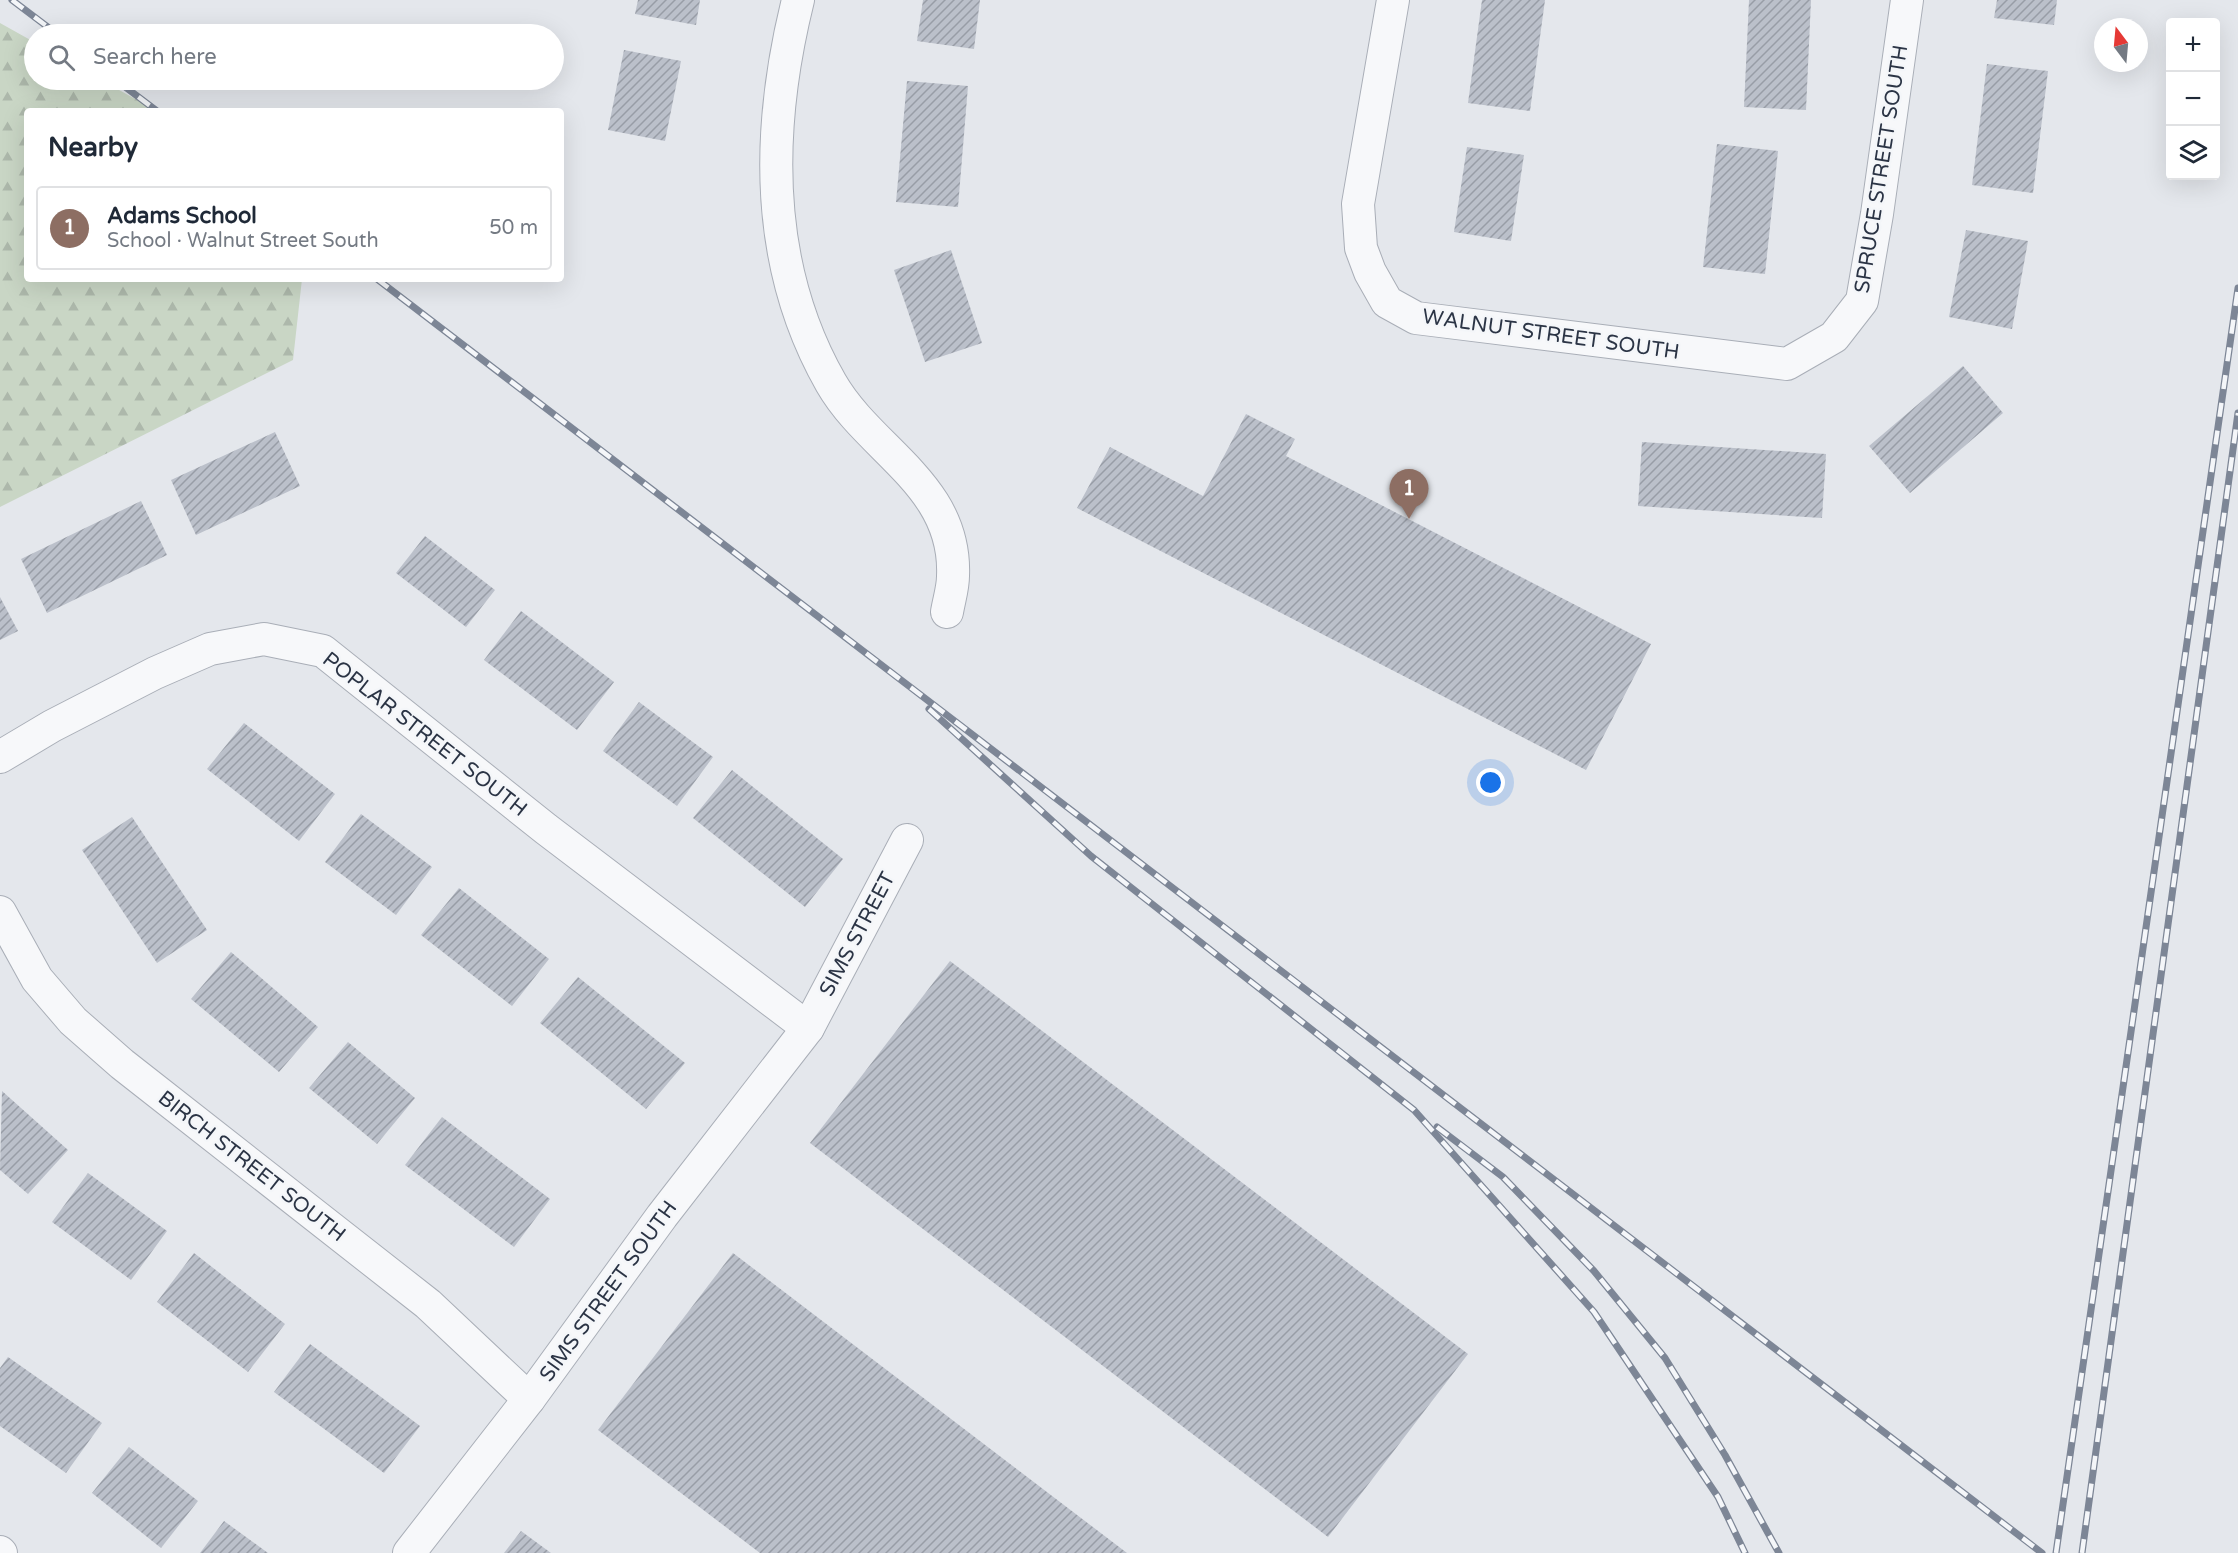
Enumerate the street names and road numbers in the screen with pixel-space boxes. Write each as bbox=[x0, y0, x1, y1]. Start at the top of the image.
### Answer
street label: SPRUCE STREET SOUTH bbox=[1850, 43, 1913, 295]
street label: WALNUT STREET SOUTH bbox=[1421, 304, 1681, 365]
street label: POPLAR STREET SOUTH bbox=[317, 647, 532, 822]
street label: SIMS STREET bbox=[814, 868, 901, 1001]
street label: BIRCH STREET SOUTH bbox=[153, 1085, 350, 1247]
street label: SIMS STREET SOUTH bbox=[534, 1196, 682, 1386]

